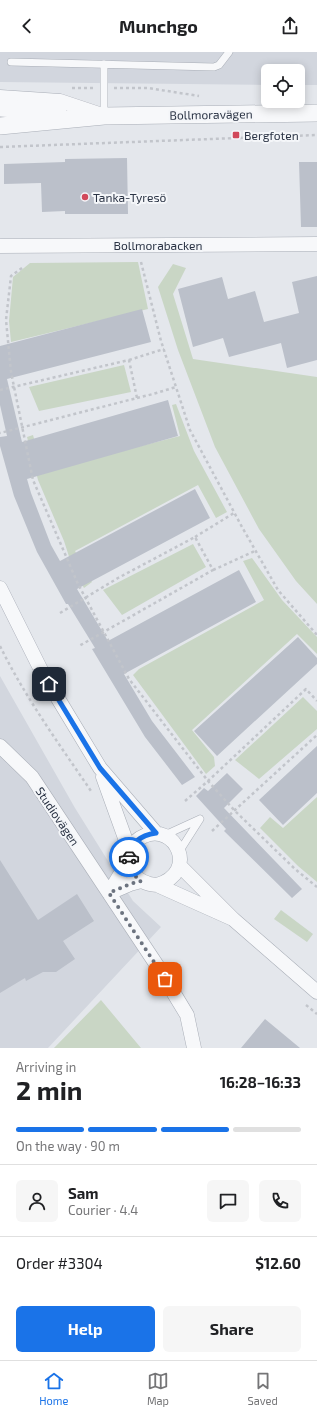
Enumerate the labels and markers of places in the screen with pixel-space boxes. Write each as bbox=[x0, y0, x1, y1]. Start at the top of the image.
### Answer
place label: Bergfoten bbox=[244, 128, 299, 142]
marker: Bergfoten bbox=[231, 130, 241, 140]
place label: Tanka-Tyresö bbox=[93, 190, 166, 204]
marker: Tanka-Tyresö bbox=[80, 192, 90, 202]
pin bbox=[32, 667, 66, 701]
pin bbox=[148, 962, 182, 996]

